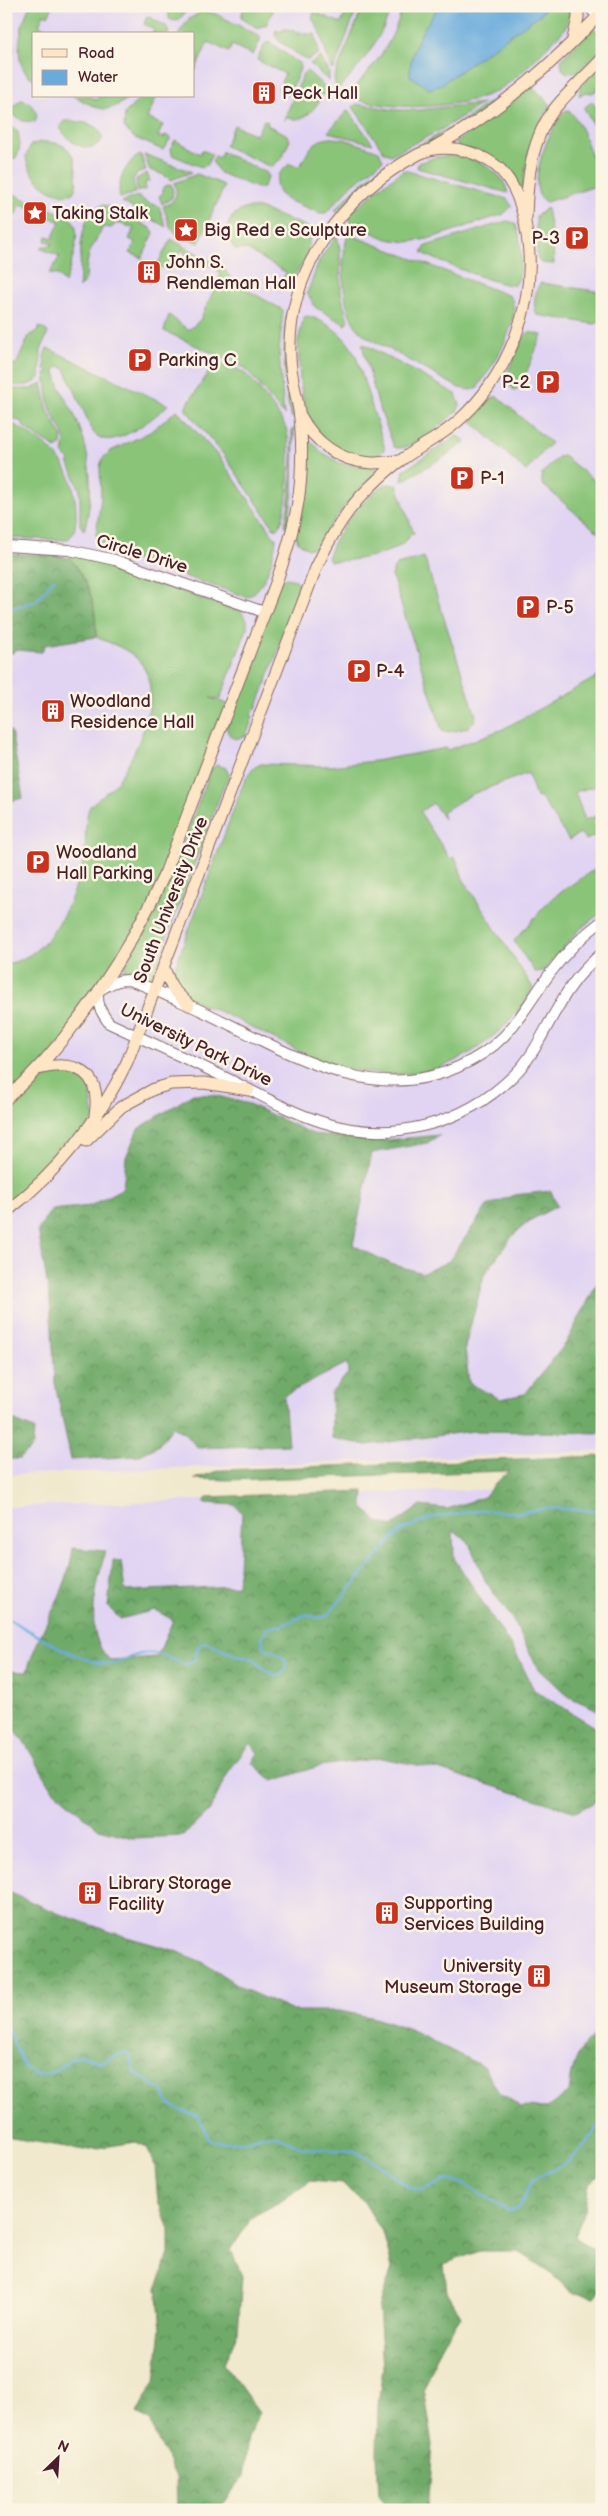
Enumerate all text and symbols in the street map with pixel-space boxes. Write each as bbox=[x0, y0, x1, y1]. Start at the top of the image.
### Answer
legend bbox=[32, 32, 195, 98]
text: Road bbox=[78, 44, 114, 63]
text: Water bbox=[78, 68, 118, 87]
building icon: Peck Hall bbox=[251, 80, 277, 106]
place label: Peck Hall bbox=[282, 83, 358, 104]
place icon: Taking Stalk bbox=[22, 200, 48, 226]
place label: Taking Stalk bbox=[52, 203, 148, 224]
place icon: Big Red e Sculpture bbox=[173, 217, 199, 243]
place label: Big Red e Sculpture bbox=[204, 220, 367, 241]
parking icon: P-3 bbox=[564, 225, 590, 251]
place label: P-3 bbox=[531, 228, 560, 249]
place label: John S. Rendleman Hall bbox=[166, 252, 296, 294]
building icon: John S. Rendleman Hall bbox=[136, 259, 162, 285]
parking icon: Parking C bbox=[127, 347, 153, 373]
place label: Parking C bbox=[158, 350, 237, 371]
parking icon: P-2 bbox=[535, 369, 561, 395]
place label: P-2 bbox=[502, 372, 530, 393]
parking icon: P-1 bbox=[449, 465, 475, 491]
place label: P-1 bbox=[480, 468, 505, 489]
street label: Circle Drive bbox=[94, 530, 191, 578]
parking icon: P-5 bbox=[515, 594, 541, 620]
place label: P-5 bbox=[546, 597, 574, 618]
parking icon: P-4 bbox=[346, 658, 372, 684]
place label: P-4 bbox=[376, 661, 405, 682]
place label: Woodland Residence Hall bbox=[70, 691, 194, 733]
building icon: Woodland Residence Hall bbox=[40, 698, 66, 724]
street label: South University Drive bbox=[130, 813, 213, 986]
place label: Woodland Hall Parking bbox=[56, 842, 153, 884]
parking icon: Woodland Hall Parking bbox=[25, 849, 51, 875]
street label: University Park Drive bbox=[117, 999, 276, 1091]
place label: Library Storage Facility bbox=[108, 1873, 232, 1915]
building icon: Library Storage Facility bbox=[77, 1880, 103, 1906]
place label: Supporting Services Building bbox=[404, 1893, 544, 1935]
building icon: Supporting Services Building bbox=[374, 1900, 400, 1926]
place label: University Museum Storage bbox=[384, 1956, 523, 1998]
building icon: University Museum Storage bbox=[526, 1963, 552, 1989]
north arrow bbox=[32, 2434, 82, 2484]
text: N bbox=[55, 2437, 72, 2457]

